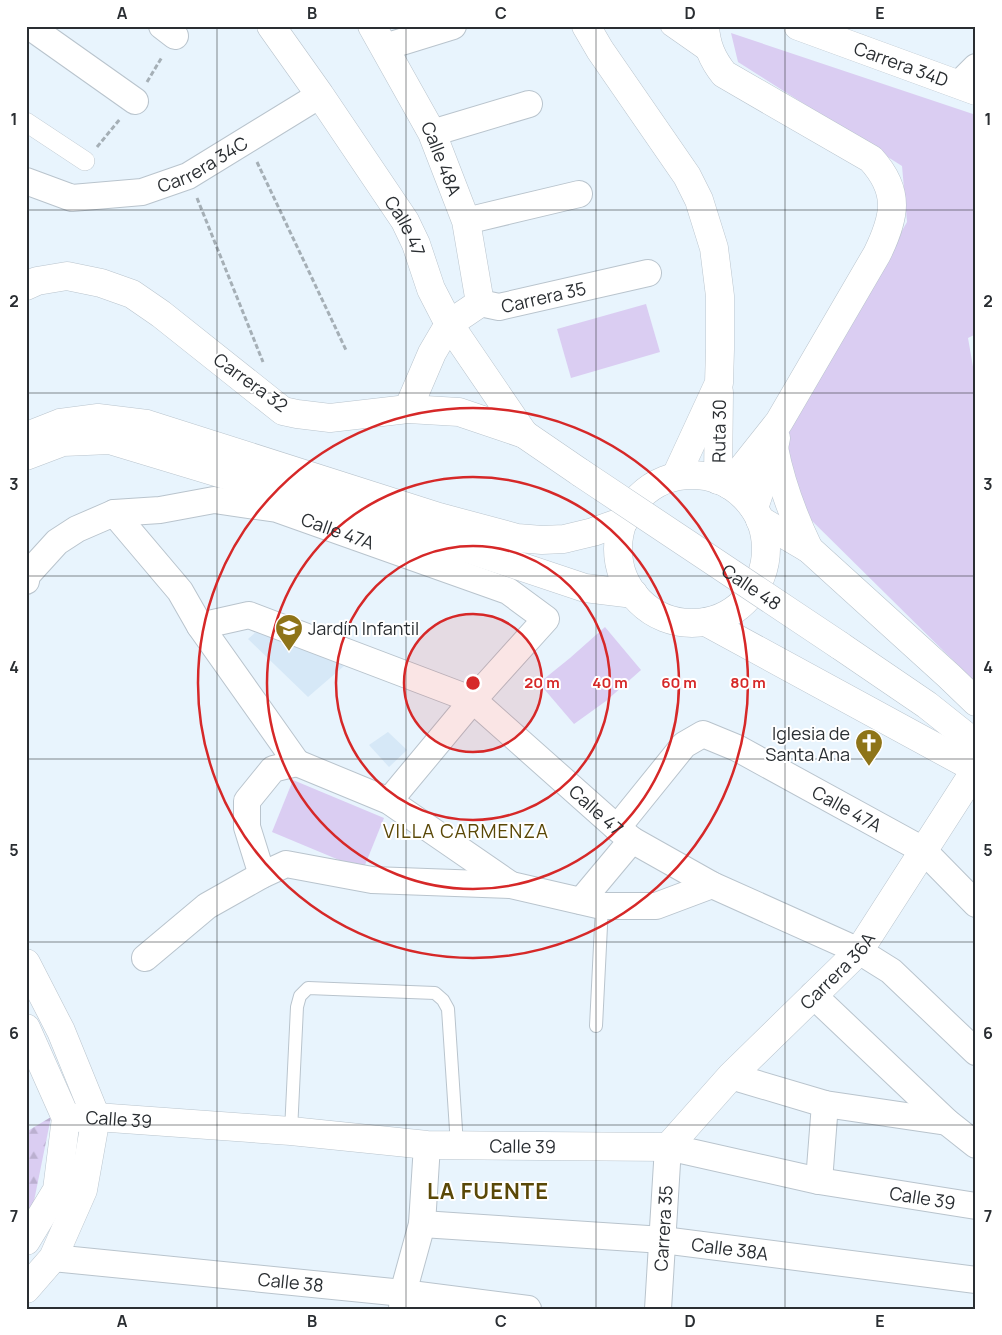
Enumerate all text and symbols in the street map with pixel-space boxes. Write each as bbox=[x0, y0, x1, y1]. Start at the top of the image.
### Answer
text: A bbox=[117, 2, 128, 24]
text: B bbox=[307, 2, 317, 24]
text: C bbox=[495, 2, 507, 24]
text: D bbox=[684, 2, 696, 24]
text: E bbox=[875, 2, 885, 24]
street label: Carrera 34D bbox=[851, 36, 952, 92]
text: 1 bbox=[10, 108, 18, 130]
text: 1 bbox=[984, 108, 992, 130]
street label: Calle 48A bbox=[416, 117, 467, 200]
street label: Carrera 34C bbox=[154, 130, 252, 198]
street label: Calle 47 bbox=[379, 191, 431, 259]
street label: Carrera 35 bbox=[499, 276, 588, 318]
text: 2 bbox=[9, 290, 19, 312]
text: 2 bbox=[983, 290, 993, 312]
street label: Carrera 32 bbox=[209, 347, 293, 417]
street label: Ruta 30 bbox=[706, 399, 731, 463]
text: 3 bbox=[9, 473, 19, 495]
text: 3 bbox=[983, 473, 993, 495]
street label: Calle 47A bbox=[298, 507, 378, 555]
street label: Calle 48 bbox=[717, 558, 786, 615]
school or university icon: Jardín Infantil bbox=[274, 613, 304, 652]
place label: Jardín Infantil bbox=[308, 616, 419, 640]
text: 4 bbox=[9, 656, 19, 678]
text: 4 bbox=[983, 656, 993, 678]
text: 20 m bbox=[524, 672, 560, 693]
text: 40 m bbox=[592, 672, 628, 693]
text: 60 m bbox=[661, 672, 697, 693]
text: 80 m bbox=[730, 672, 766, 693]
centre of rings bbox=[464, 674, 482, 692]
place label: Iglesia de Santa Ana bbox=[765, 721, 850, 766]
church icon: Iglesia de Santa Ana bbox=[854, 728, 884, 767]
street label: Calle 47 bbox=[564, 779, 628, 841]
street label: Calle 47A bbox=[808, 780, 887, 837]
district label: VILLA CARMENZA bbox=[383, 818, 549, 844]
text: 5 bbox=[9, 839, 19, 861]
text: 5 bbox=[983, 839, 993, 861]
street label: Carrera 36A bbox=[795, 927, 880, 1014]
text: 6 bbox=[9, 1022, 19, 1044]
text: 6 bbox=[983, 1022, 993, 1044]
street label: Calle 39 bbox=[85, 1105, 153, 1133]
street label: Calle 39 bbox=[489, 1134, 556, 1158]
district label: LA FUENTE bbox=[427, 1176, 549, 1206]
street label: Calle 39 bbox=[888, 1180, 957, 1215]
street label: Carrera 35 bbox=[648, 1184, 678, 1272]
text: 7 bbox=[10, 1205, 18, 1227]
text: 7 bbox=[984, 1205, 992, 1227]
street label: Calle 38A bbox=[690, 1232, 770, 1265]
street label: Calle 38 bbox=[257, 1267, 325, 1297]
text: A bbox=[117, 1310, 128, 1332]
text: B bbox=[307, 1310, 317, 1332]
text: C bbox=[495, 1310, 507, 1332]
text: D bbox=[684, 1310, 696, 1332]
text: E bbox=[875, 1310, 885, 1332]

